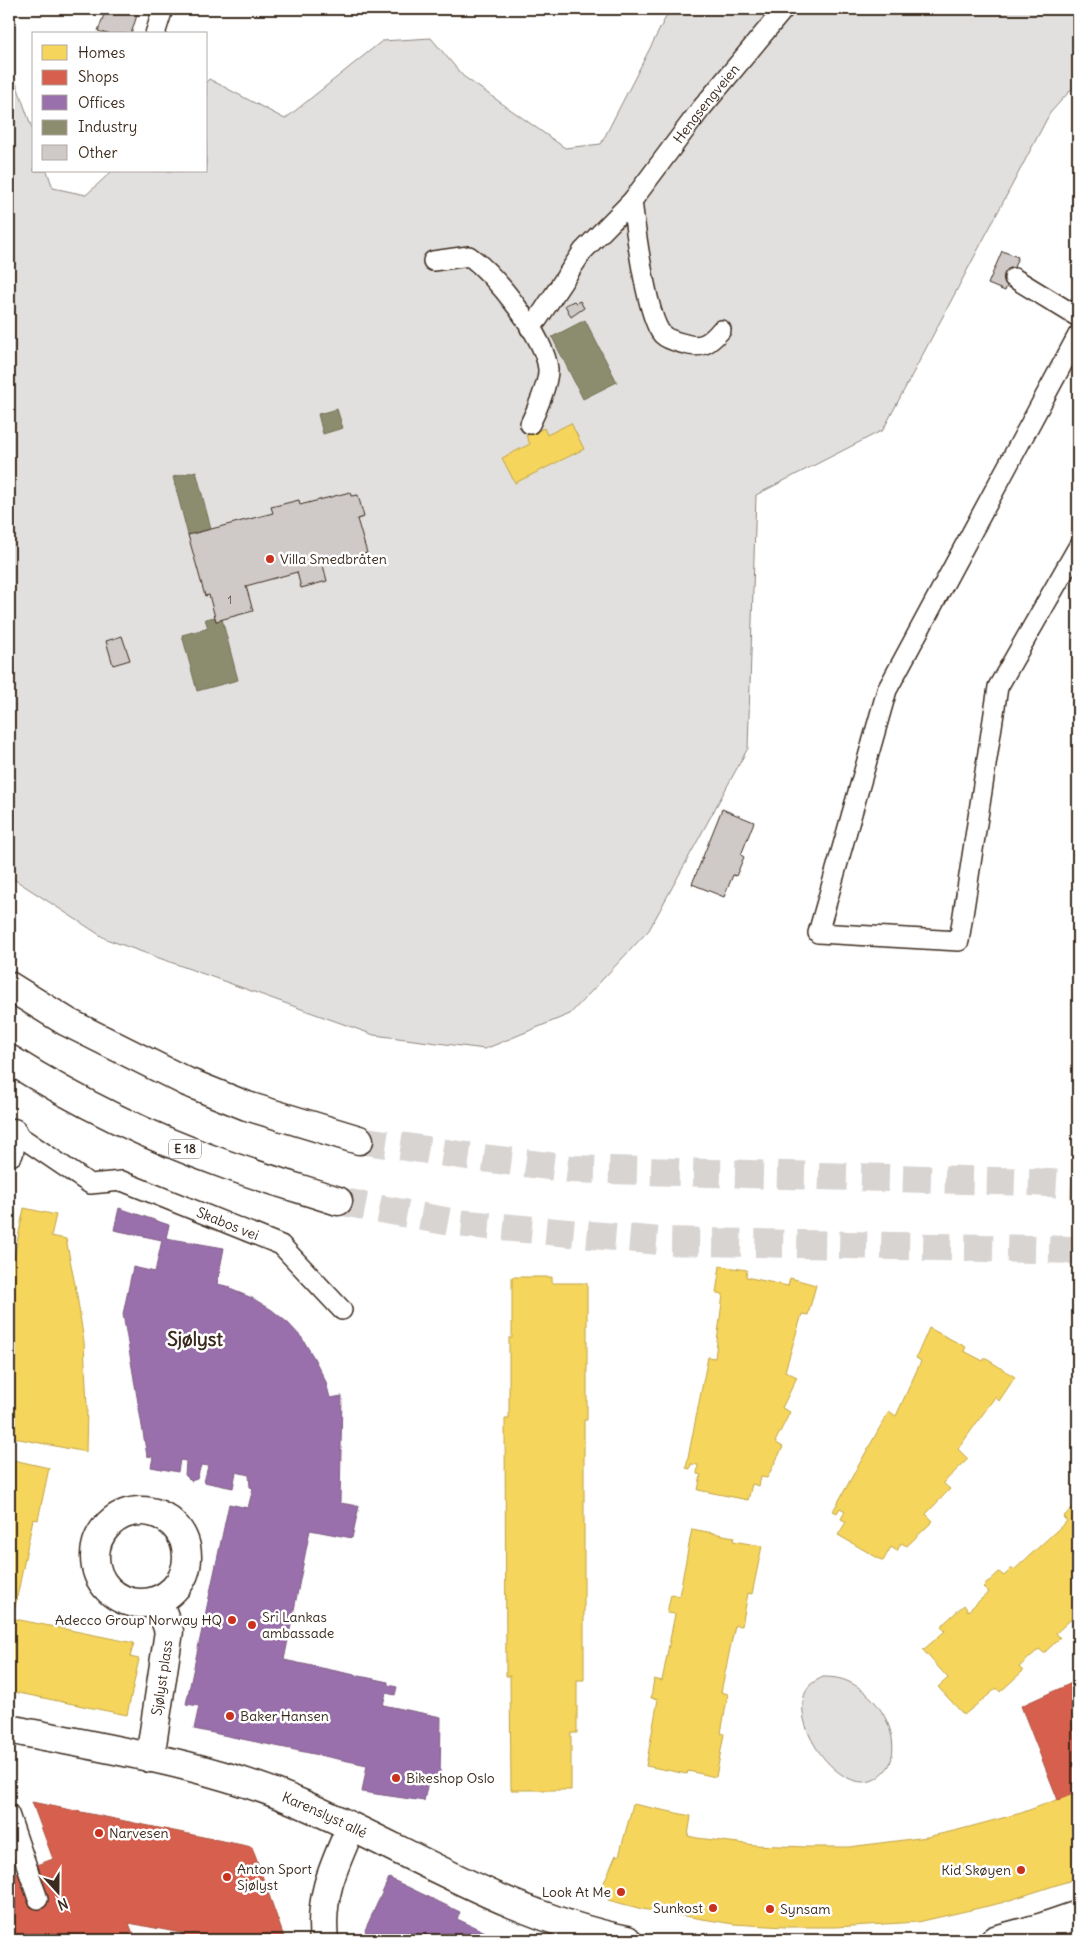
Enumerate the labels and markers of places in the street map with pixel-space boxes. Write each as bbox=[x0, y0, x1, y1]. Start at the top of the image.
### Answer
place label: Villa Smedbråten bbox=[280, 550, 387, 568]
marker: Villa Smedbråten bbox=[264, 553, 276, 565]
place label: Sri Lankas ambassade bbox=[262, 1608, 334, 1642]
place label: Adecco Group Norway HQ bbox=[55, 1611, 222, 1629]
marker: Adecco Group Norway HQ bbox=[226, 1614, 238, 1626]
marker: Sri Lankas ambassade bbox=[246, 1619, 258, 1631]
place label: Baker Hansen bbox=[240, 1707, 329, 1725]
marker: Baker Hansen bbox=[224, 1710, 236, 1722]
place label: Bikeshop Oslo bbox=[406, 1769, 495, 1787]
marker: Bikeshop Oslo bbox=[390, 1772, 402, 1784]
place label: Narvesen bbox=[109, 1824, 169, 1842]
marker: Narvesen bbox=[93, 1827, 105, 1839]
place label: Anton Sport Sjølyst bbox=[237, 1860, 312, 1894]
place label: Kid Skøyen bbox=[941, 1861, 1011, 1879]
marker: Kid Skøyen bbox=[1015, 1864, 1027, 1876]
marker: Anton Sport Sjølyst bbox=[221, 1871, 233, 1883]
place label: Look At Me bbox=[542, 1883, 611, 1901]
marker: Look At Me bbox=[615, 1886, 627, 1898]
place label: Sunkost bbox=[653, 1899, 703, 1917]
place label: Synsam bbox=[780, 1900, 830, 1918]
marker: Sunkost bbox=[707, 1902, 719, 1914]
marker: Synsam bbox=[764, 1903, 776, 1915]

